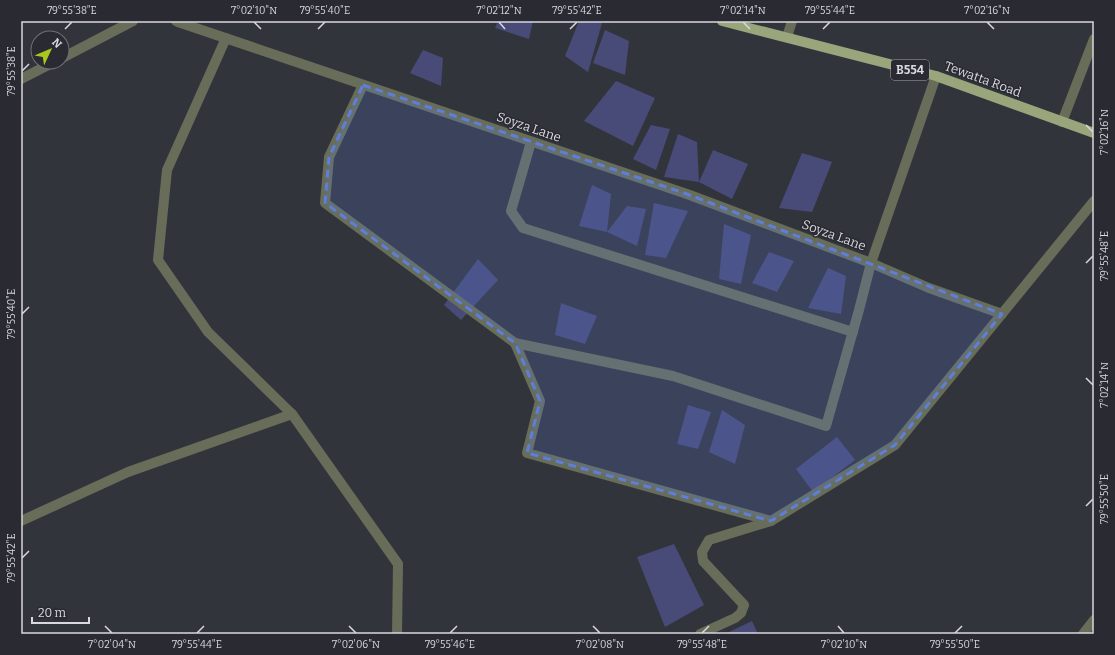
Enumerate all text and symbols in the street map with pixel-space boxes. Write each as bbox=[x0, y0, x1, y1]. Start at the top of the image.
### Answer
text: 79°55'38"E bbox=[47, 5, 97, 17]
text: 7°02'10"N bbox=[231, 5, 277, 17]
text: 79°55'40"E bbox=[300, 5, 350, 17]
text: 7°02'12"N bbox=[476, 5, 522, 17]
text: 79°55'42"E bbox=[552, 5, 602, 17]
text: 7°02'14"N bbox=[720, 5, 766, 17]
text: 79°55'44"E bbox=[805, 5, 855, 17]
text: 7°02'16"N bbox=[964, 5, 1010, 17]
north arrow bbox=[30, 30, 70, 70]
text: N bbox=[49, 36, 65, 51]
text: 79°55'38"E bbox=[6, 46, 18, 96]
street label: Tewatta Road bbox=[943, 58, 1024, 100]
road number: B554 bbox=[891, 60, 929, 80]
street label: Soyza Lane bbox=[495, 109, 563, 145]
text: 7°02'16"N bbox=[1099, 109, 1111, 155]
street label: Soyza Lane bbox=[800, 216, 868, 254]
text: 79°55'48"E bbox=[1099, 231, 1111, 281]
text: 79°55'40"E bbox=[6, 289, 18, 339]
text: 7°02'14"N bbox=[1099, 362, 1111, 408]
text: 79°55'50"E bbox=[1099, 474, 1111, 524]
text: 79°55'42"E bbox=[6, 533, 18, 583]
scale bar bbox=[32, 599, 89, 625]
text: 20 m bbox=[38, 606, 67, 620]
text: 7°02'04"N bbox=[88, 639, 136, 651]
text: 79°55'44"E bbox=[172, 639, 222, 651]
text: 7°02'06"N bbox=[332, 639, 380, 651]
text: 79°55'46"E bbox=[425, 639, 475, 651]
text: 7°02'08"N bbox=[576, 639, 624, 651]
text: 79°55'48"E bbox=[677, 639, 727, 651]
text: 7°02'10"N bbox=[821, 639, 867, 651]
text: 79°55'50"E bbox=[930, 639, 980, 651]

